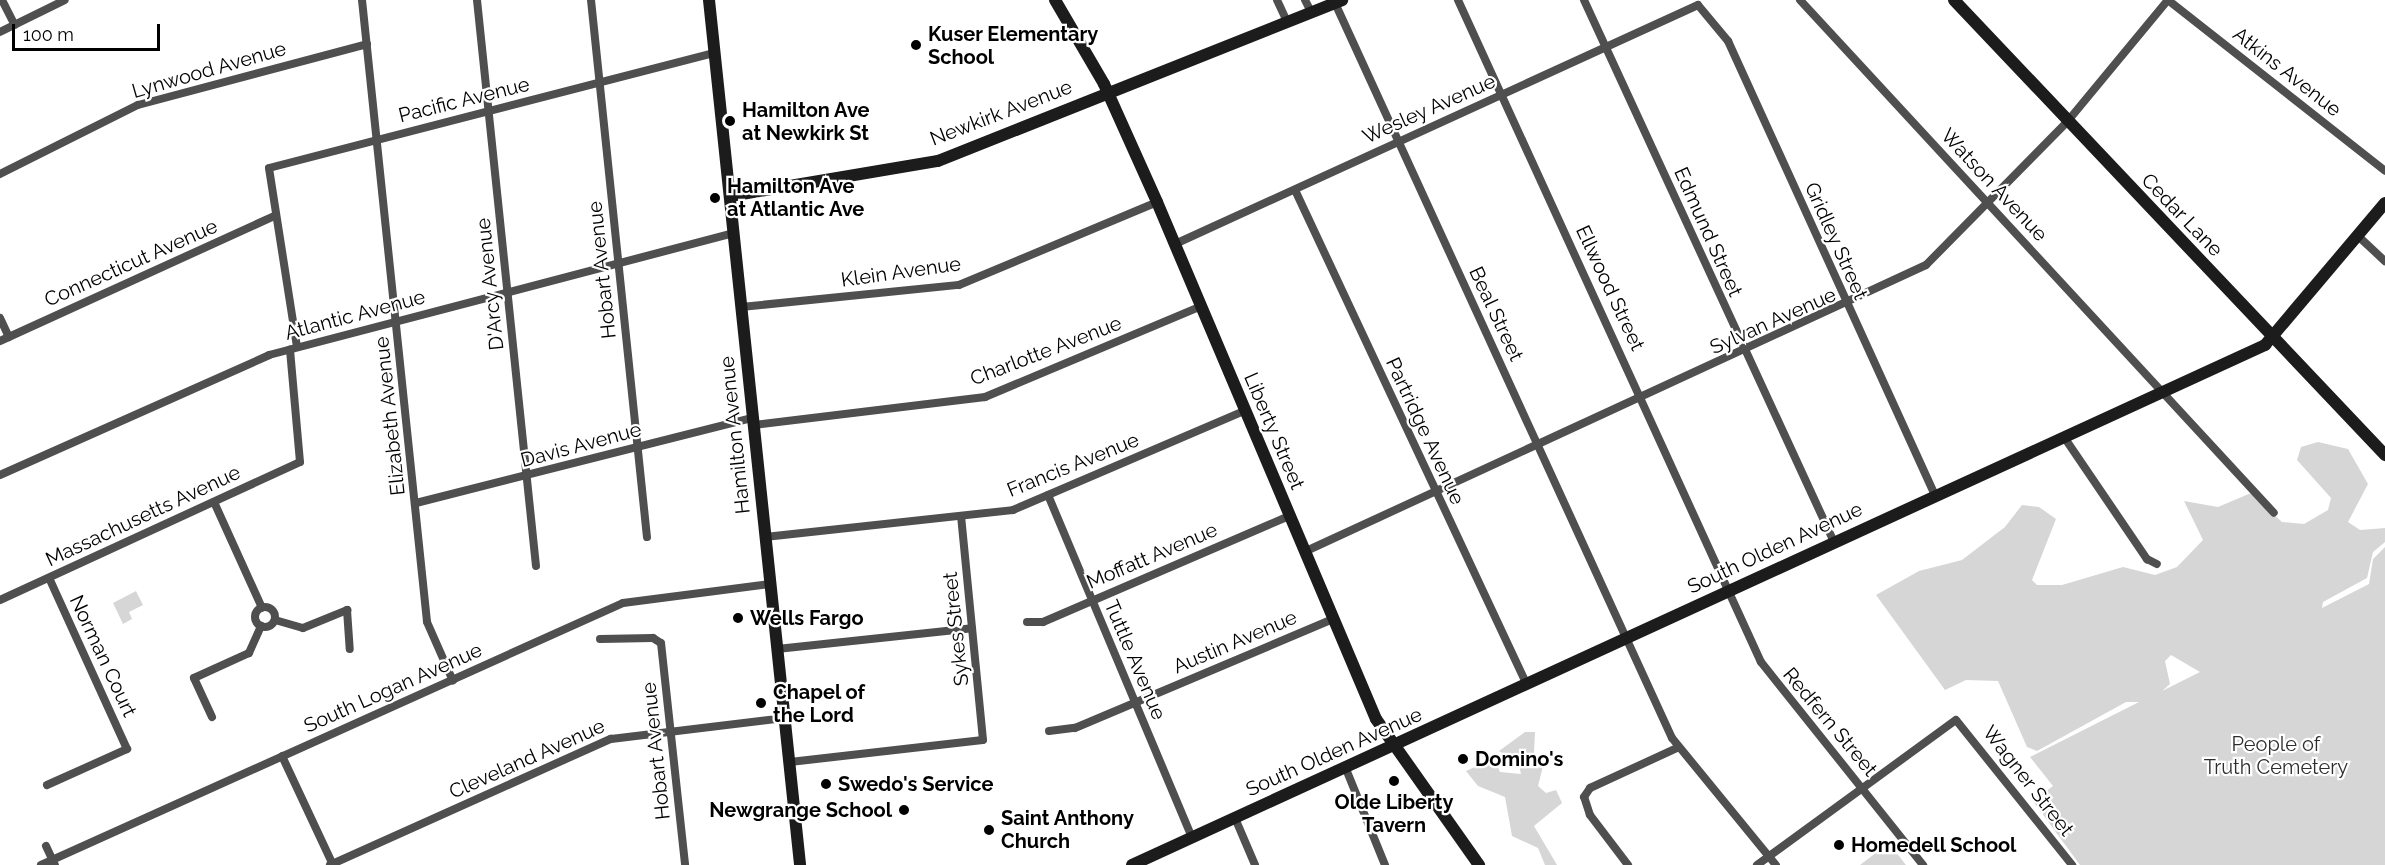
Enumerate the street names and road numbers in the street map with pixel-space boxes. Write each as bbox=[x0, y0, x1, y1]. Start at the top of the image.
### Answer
street label: Atkins Avenue bbox=[2228, 22, 2346, 122]
street label: Lynwood Avenue bbox=[129, 36, 289, 104]
street label: Wesley Avenue bbox=[1358, 69, 1500, 149]
street label: Pacific Avenue bbox=[396, 72, 532, 128]
street label: Newkirk Avenue bbox=[926, 75, 1076, 151]
street label: Watson Avenue bbox=[1935, 123, 2053, 247]
street label: Edmund Street bbox=[1669, 164, 1747, 300]
street label: Cedar Lane bbox=[2136, 168, 2228, 262]
street label: Gridley Street bbox=[1799, 178, 1873, 304]
street label: Hobart Avenue bbox=[583, 200, 621, 340]
street label: Connecticut Avenue bbox=[40, 214, 222, 312]
street label: D'Arcy Avenue bbox=[471, 216, 509, 352]
street label: Ellwood Street bbox=[1571, 222, 1649, 354]
street label: Klein Avenue bbox=[839, 252, 963, 292]
street label: Beal Street bbox=[1464, 263, 1528, 365]
street label: Sylvan Avenue bbox=[1706, 282, 1840, 360]
street label: Atlantic Avenue bbox=[282, 285, 428, 345]
street label: Charlotte Avenue bbox=[967, 311, 1125, 391]
street label: Elizabeth Avenue bbox=[370, 335, 410, 497]
street label: Partridge Avenue bbox=[1380, 353, 1470, 509]
street label: Hamilton Avenue bbox=[715, 355, 755, 515]
street label: Liberty Street bbox=[1238, 369, 1310, 493]
street label: Davis Avenue bbox=[518, 417, 644, 473]
street label: Francis Avenue bbox=[1003, 427, 1143, 503]
street label: Massachusetts Avenue bbox=[42, 460, 244, 572]
street label: South Olden Avenue bbox=[1683, 497, 1867, 599]
street label: Moffatt Avenue bbox=[1083, 518, 1221, 594]
street label: Sykes Street bbox=[938, 571, 974, 687]
street label: Norman Court bbox=[64, 591, 142, 721]
street label: Tuttle Avenue bbox=[1099, 596, 1171, 724]
street label: Austin Avenue bbox=[1169, 605, 1301, 679]
street label: South Logan Avenue bbox=[300, 638, 486, 738]
street label: Redfern Street bbox=[1778, 663, 1882, 781]
street label: Hobart Avenue bbox=[637, 681, 675, 821]
street label: South Olden Avenue bbox=[1242, 702, 1426, 802]
street label: Cleveland Avenue bbox=[445, 714, 609, 804]
street label: Wagner Street bbox=[1977, 721, 2079, 841]

